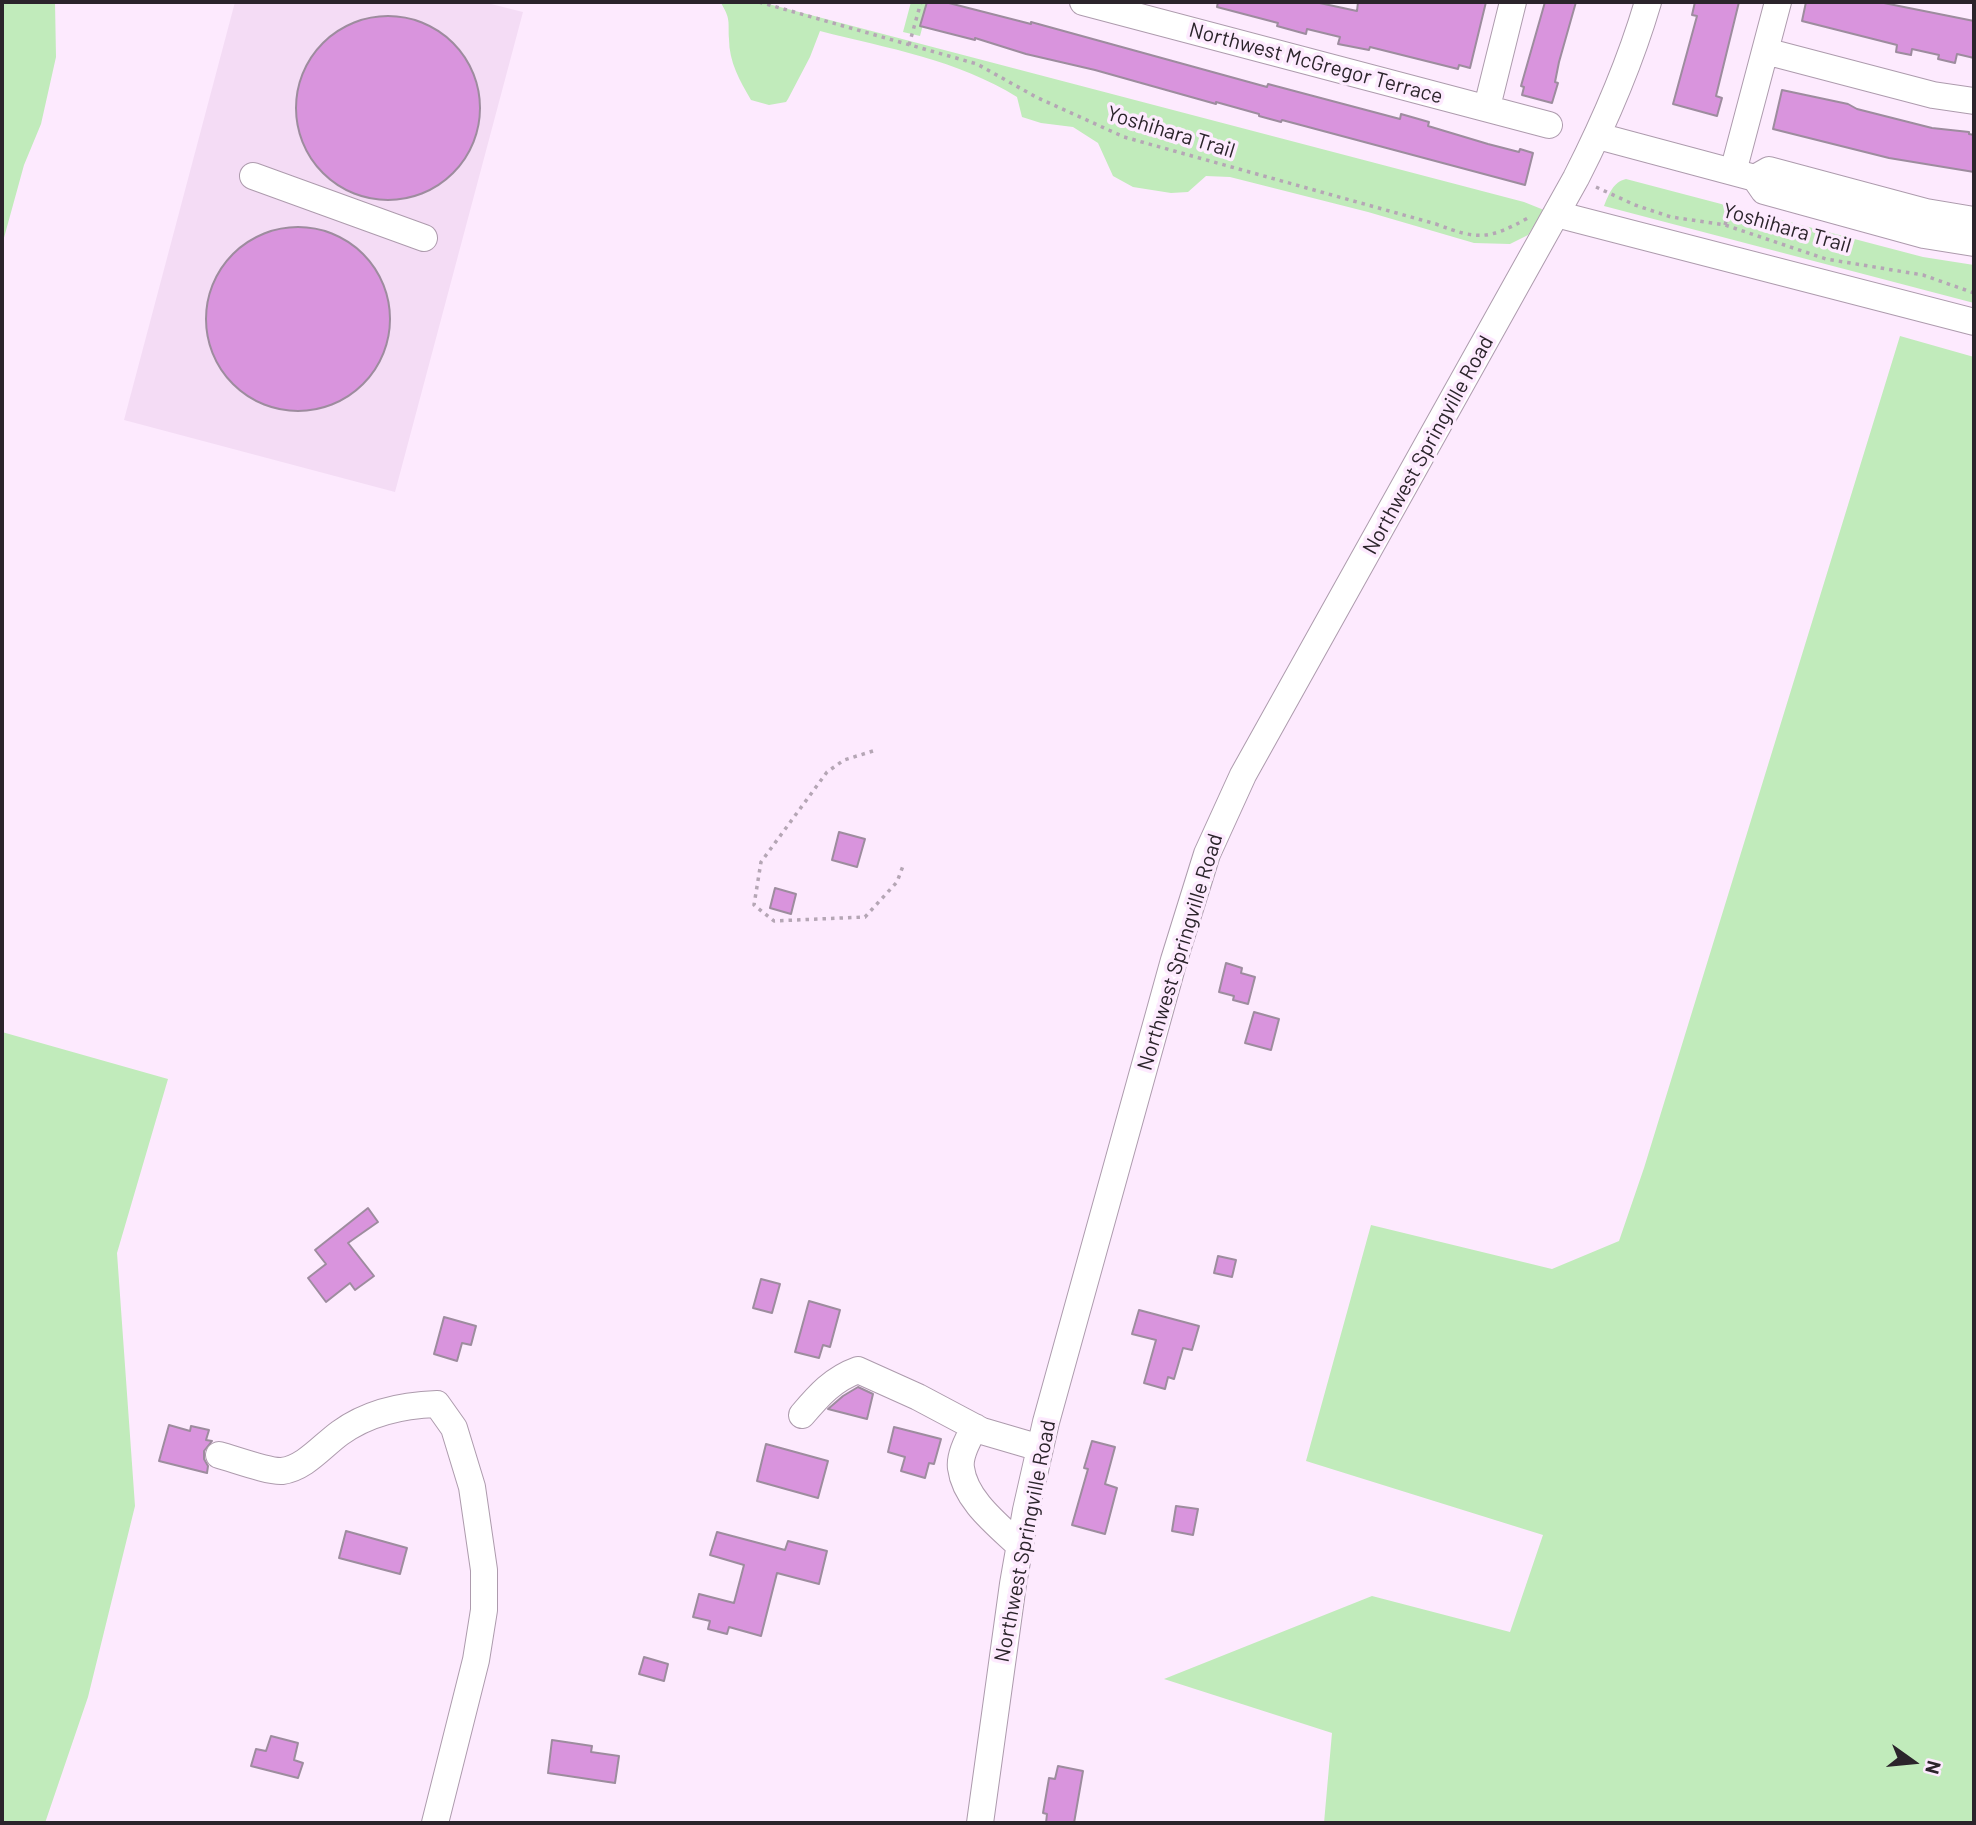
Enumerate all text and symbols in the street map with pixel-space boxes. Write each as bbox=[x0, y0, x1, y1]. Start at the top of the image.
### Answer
street label: Northwest McGregor Terrace bbox=[1186, 17, 1446, 109]
street label: Yoshihara Trail bbox=[1104, 101, 1238, 163]
street label: Yoshihara Trail bbox=[1720, 198, 1854, 258]
street label: Northwest Springville Road bbox=[1357, 331, 1499, 559]
street label: Northwest Springville Road bbox=[1132, 831, 1228, 1073]
street label: Northwest Springville Road bbox=[989, 1418, 1061, 1664]
north arrow bbox=[1878, 1727, 1948, 1797]
text: N bbox=[1921, 1758, 1947, 1777]

